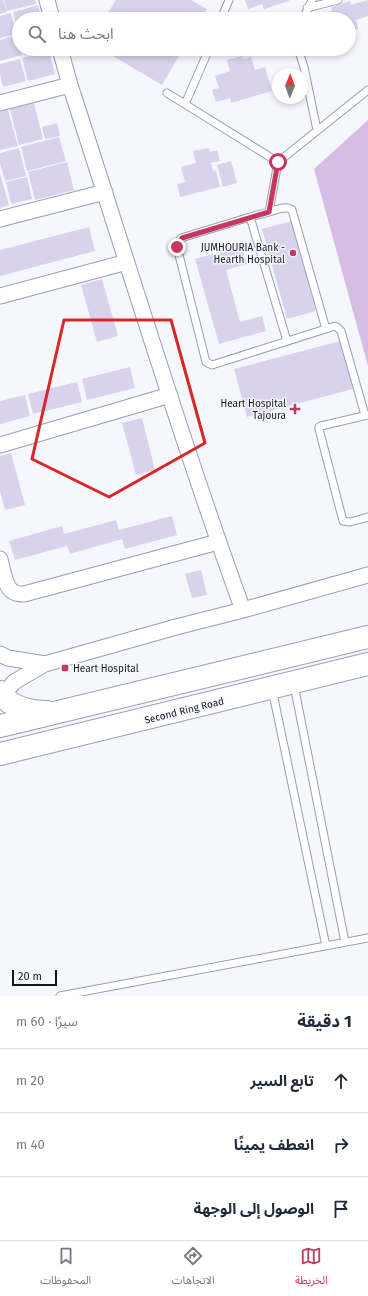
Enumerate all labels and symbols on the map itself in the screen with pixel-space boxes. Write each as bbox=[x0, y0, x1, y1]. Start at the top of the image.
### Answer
north arrow bbox=[272, 68, 308, 104]
route start bbox=[269, 153, 287, 171]
route end bbox=[168, 238, 186, 256]
place label: JUMHOURIA Bank - Hearth Hospital bbox=[201, 242, 285, 266]
marker: JUMHOURIA Bank - Hearth Hospital bbox=[288, 248, 298, 258]
place label: Heart Hospital Tajoura bbox=[220, 398, 286, 422]
marker: Heart Hospital Tajoura bbox=[289, 403, 301, 415]
marker: Heart Hospital bbox=[60, 663, 70, 673]
place label: Heart Hospital bbox=[73, 663, 139, 675]
street label: Second Ring Road bbox=[143, 695, 225, 727]
scale bar bbox=[12, 968, 57, 987]

